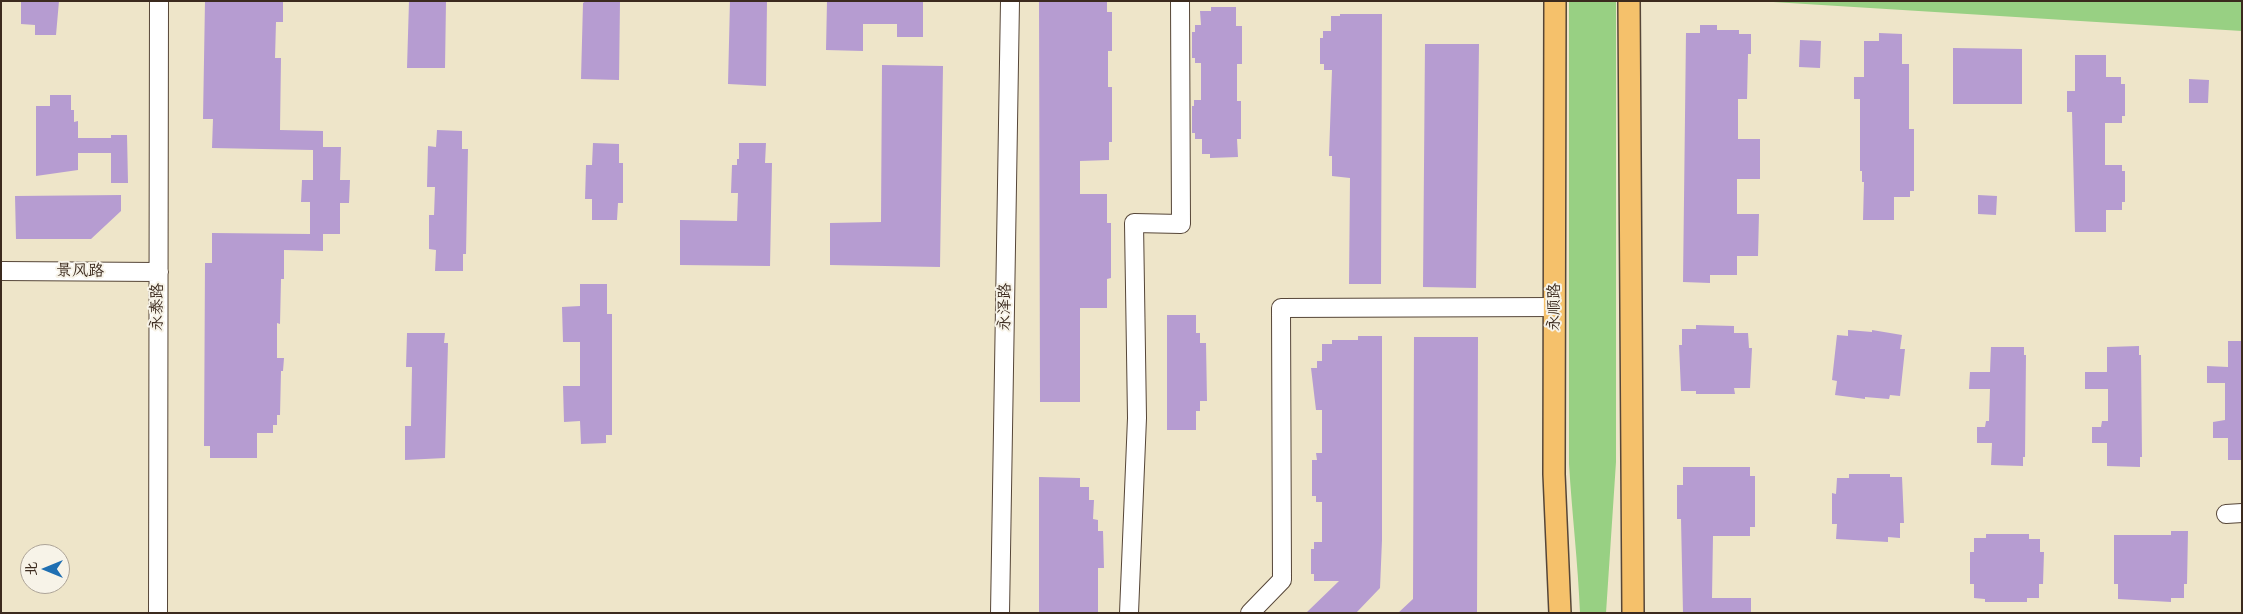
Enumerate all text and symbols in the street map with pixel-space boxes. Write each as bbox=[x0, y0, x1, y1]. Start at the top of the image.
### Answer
street label: 景风路 bbox=[56, 261, 104, 281]
street label: 永泰路 bbox=[148, 283, 168, 331]
street label: 永泽路 bbox=[995, 283, 1015, 331]
street label: 永顺路 bbox=[1545, 283, 1565, 331]
north arrow bbox=[20, 544, 70, 594]
text: 北 bbox=[20, 562, 41, 576]

